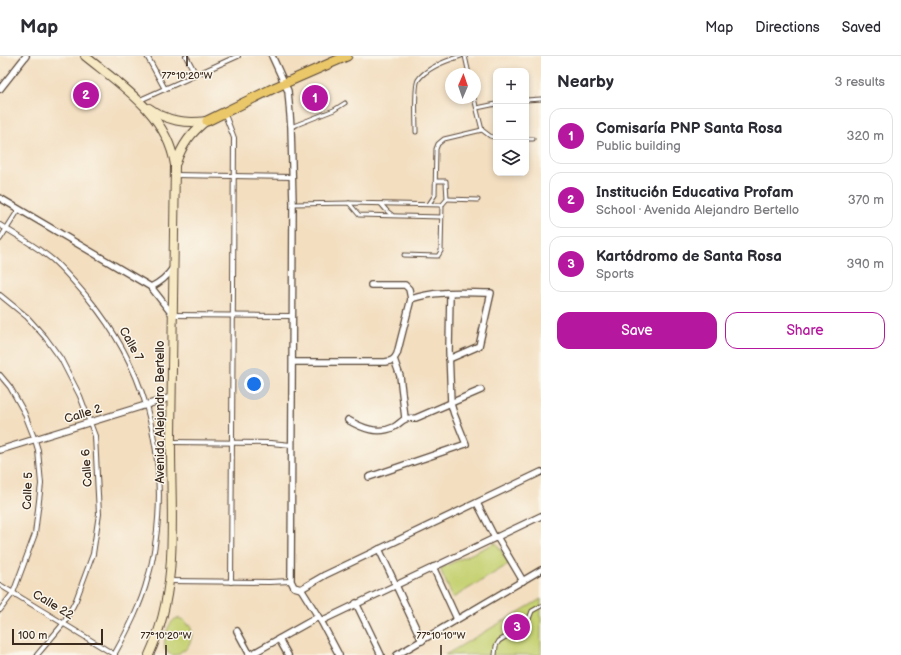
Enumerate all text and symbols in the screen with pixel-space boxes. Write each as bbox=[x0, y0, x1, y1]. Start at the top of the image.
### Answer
text: Map bbox=[20, 16, 58, 39]
text: Map bbox=[705, 19, 733, 36]
text: Directions bbox=[755, 19, 820, 36]
text: Saved bbox=[842, 19, 881, 36]
north arrow bbox=[445, 68, 481, 104]
map controls bbox=[493, 68, 529, 176]
button: + bbox=[493, 68, 529, 104]
text: 77°10'20"W bbox=[161, 70, 213, 82]
text: Nearby bbox=[557, 72, 614, 92]
text: 3 results bbox=[834, 74, 885, 90]
pin: 2 bbox=[73, 80, 99, 110]
pin: 1 bbox=[302, 83, 328, 113]
button: − bbox=[493, 104, 529, 140]
text: Comisaría PNP Santa Rosa bbox=[596, 119, 782, 138]
text: 1 bbox=[568, 128, 574, 144]
text: 320 m bbox=[846, 128, 884, 144]
text: Public building bbox=[596, 138, 681, 154]
button: layers bbox=[493, 140, 529, 176]
text: Institución Educativa Profam bbox=[596, 183, 793, 202]
text: 2 bbox=[567, 192, 575, 208]
text: 370 m bbox=[848, 192, 884, 208]
text: School · Avenida Alejandro Bertello bbox=[596, 202, 799, 218]
text: Kartódromo de Santa Rosa bbox=[596, 247, 782, 266]
text: 3 bbox=[567, 256, 575, 272]
text: 390 m bbox=[847, 256, 884, 272]
text: Sports bbox=[596, 266, 634, 282]
button: Save bbox=[557, 312, 717, 349]
button: Share bbox=[725, 312, 885, 349]
street label: Calle 7 bbox=[116, 324, 146, 364]
street label: Avenida Alejandro Bertello bbox=[153, 340, 168, 484]
your location bbox=[244, 374, 264, 394]
street label: Calle 2 bbox=[63, 401, 103, 427]
street label: Calle 6 bbox=[78, 448, 96, 488]
street label: Calle 5 bbox=[20, 472, 36, 510]
street label: Calle 22 bbox=[30, 587, 76, 623]
pin: 3 bbox=[504, 612, 530, 642]
scale bar bbox=[12, 627, 103, 646]
text: 100 m bbox=[18, 629, 47, 642]
text: 77°10'20"W bbox=[140, 630, 192, 642]
text: 77°10'10"W bbox=[416, 630, 466, 642]

